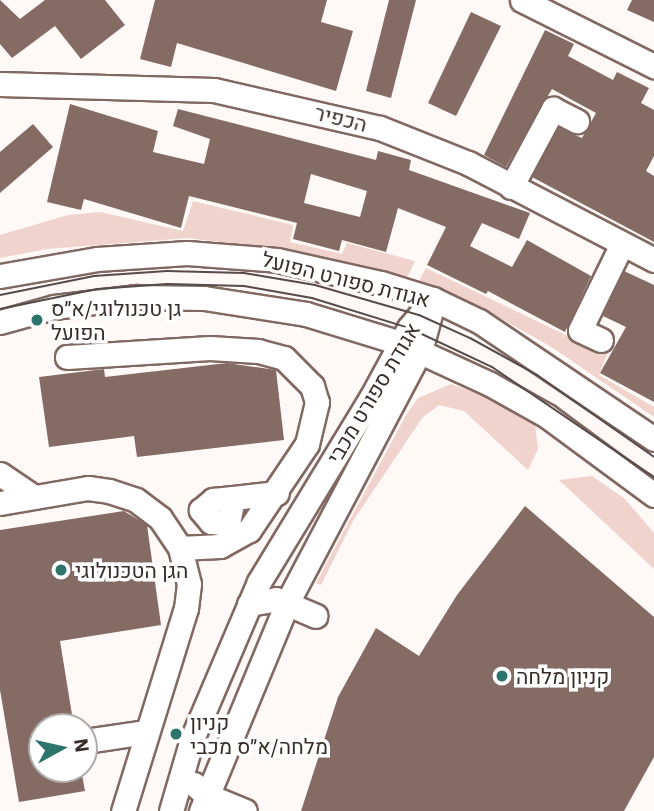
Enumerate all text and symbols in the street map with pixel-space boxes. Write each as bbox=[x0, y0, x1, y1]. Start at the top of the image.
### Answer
street label: הכפיר bbox=[312, 99, 370, 137]
street label: אגודת ספורט הפועל bbox=[259, 246, 433, 312]
place label: גן טכנולוגי/א״ס הפועל bbox=[51, 295, 181, 345]
marker: גן טכנולוגי/א״ס הפועל bbox=[29, 312, 45, 328]
street label: אגודת ספורט מכבי bbox=[321, 318, 425, 468]
place label: הגן הטכנולוגי bbox=[75, 557, 188, 583]
marker: הגן הטכנולוגי bbox=[53, 562, 69, 578]
place label: קניון מלחה bbox=[516, 663, 609, 689]
marker: קניון מלחה bbox=[494, 668, 510, 684]
place label: קניון מלחה/א״ס מכבי bbox=[190, 709, 328, 759]
north arrow bbox=[28, 713, 98, 783]
marker: קניון מלחה/א״ס מכבי bbox=[168, 726, 184, 742]
text: N bbox=[69, 737, 95, 754]

